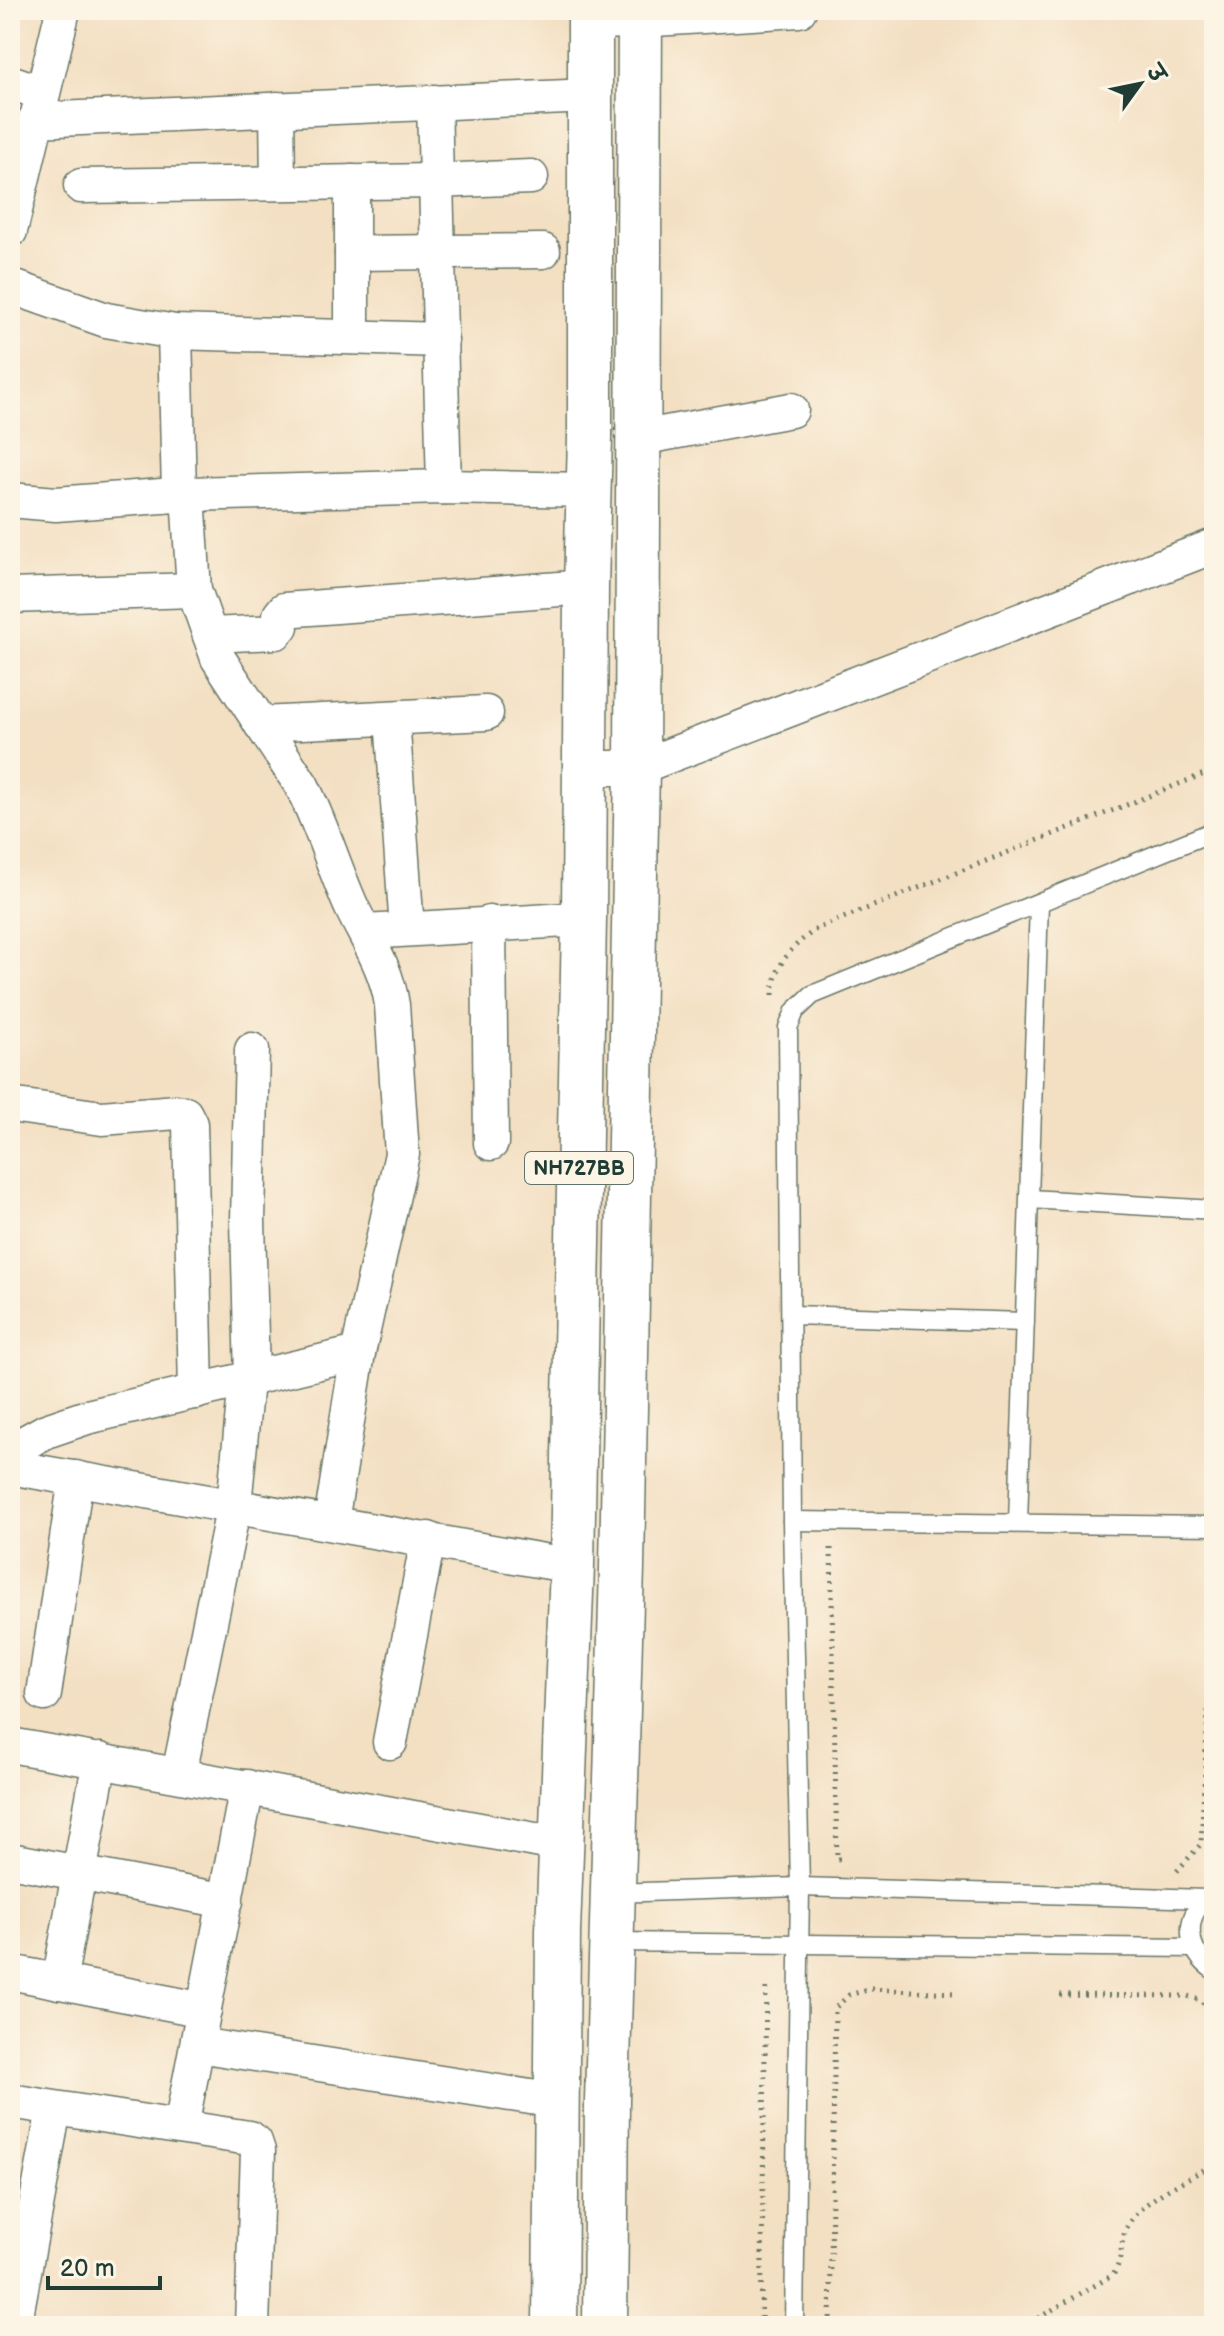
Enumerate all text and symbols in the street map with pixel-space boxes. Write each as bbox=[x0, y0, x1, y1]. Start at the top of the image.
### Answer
north arrow bbox=[1100, 44, 1180, 124]
text: उ bbox=[1139, 59, 1172, 89]
road number: NH727BB bbox=[525, 1152, 633, 1184]
scale bar bbox=[48, 2240, 160, 2290]
text: 20 m bbox=[60, 2254, 115, 2283]

